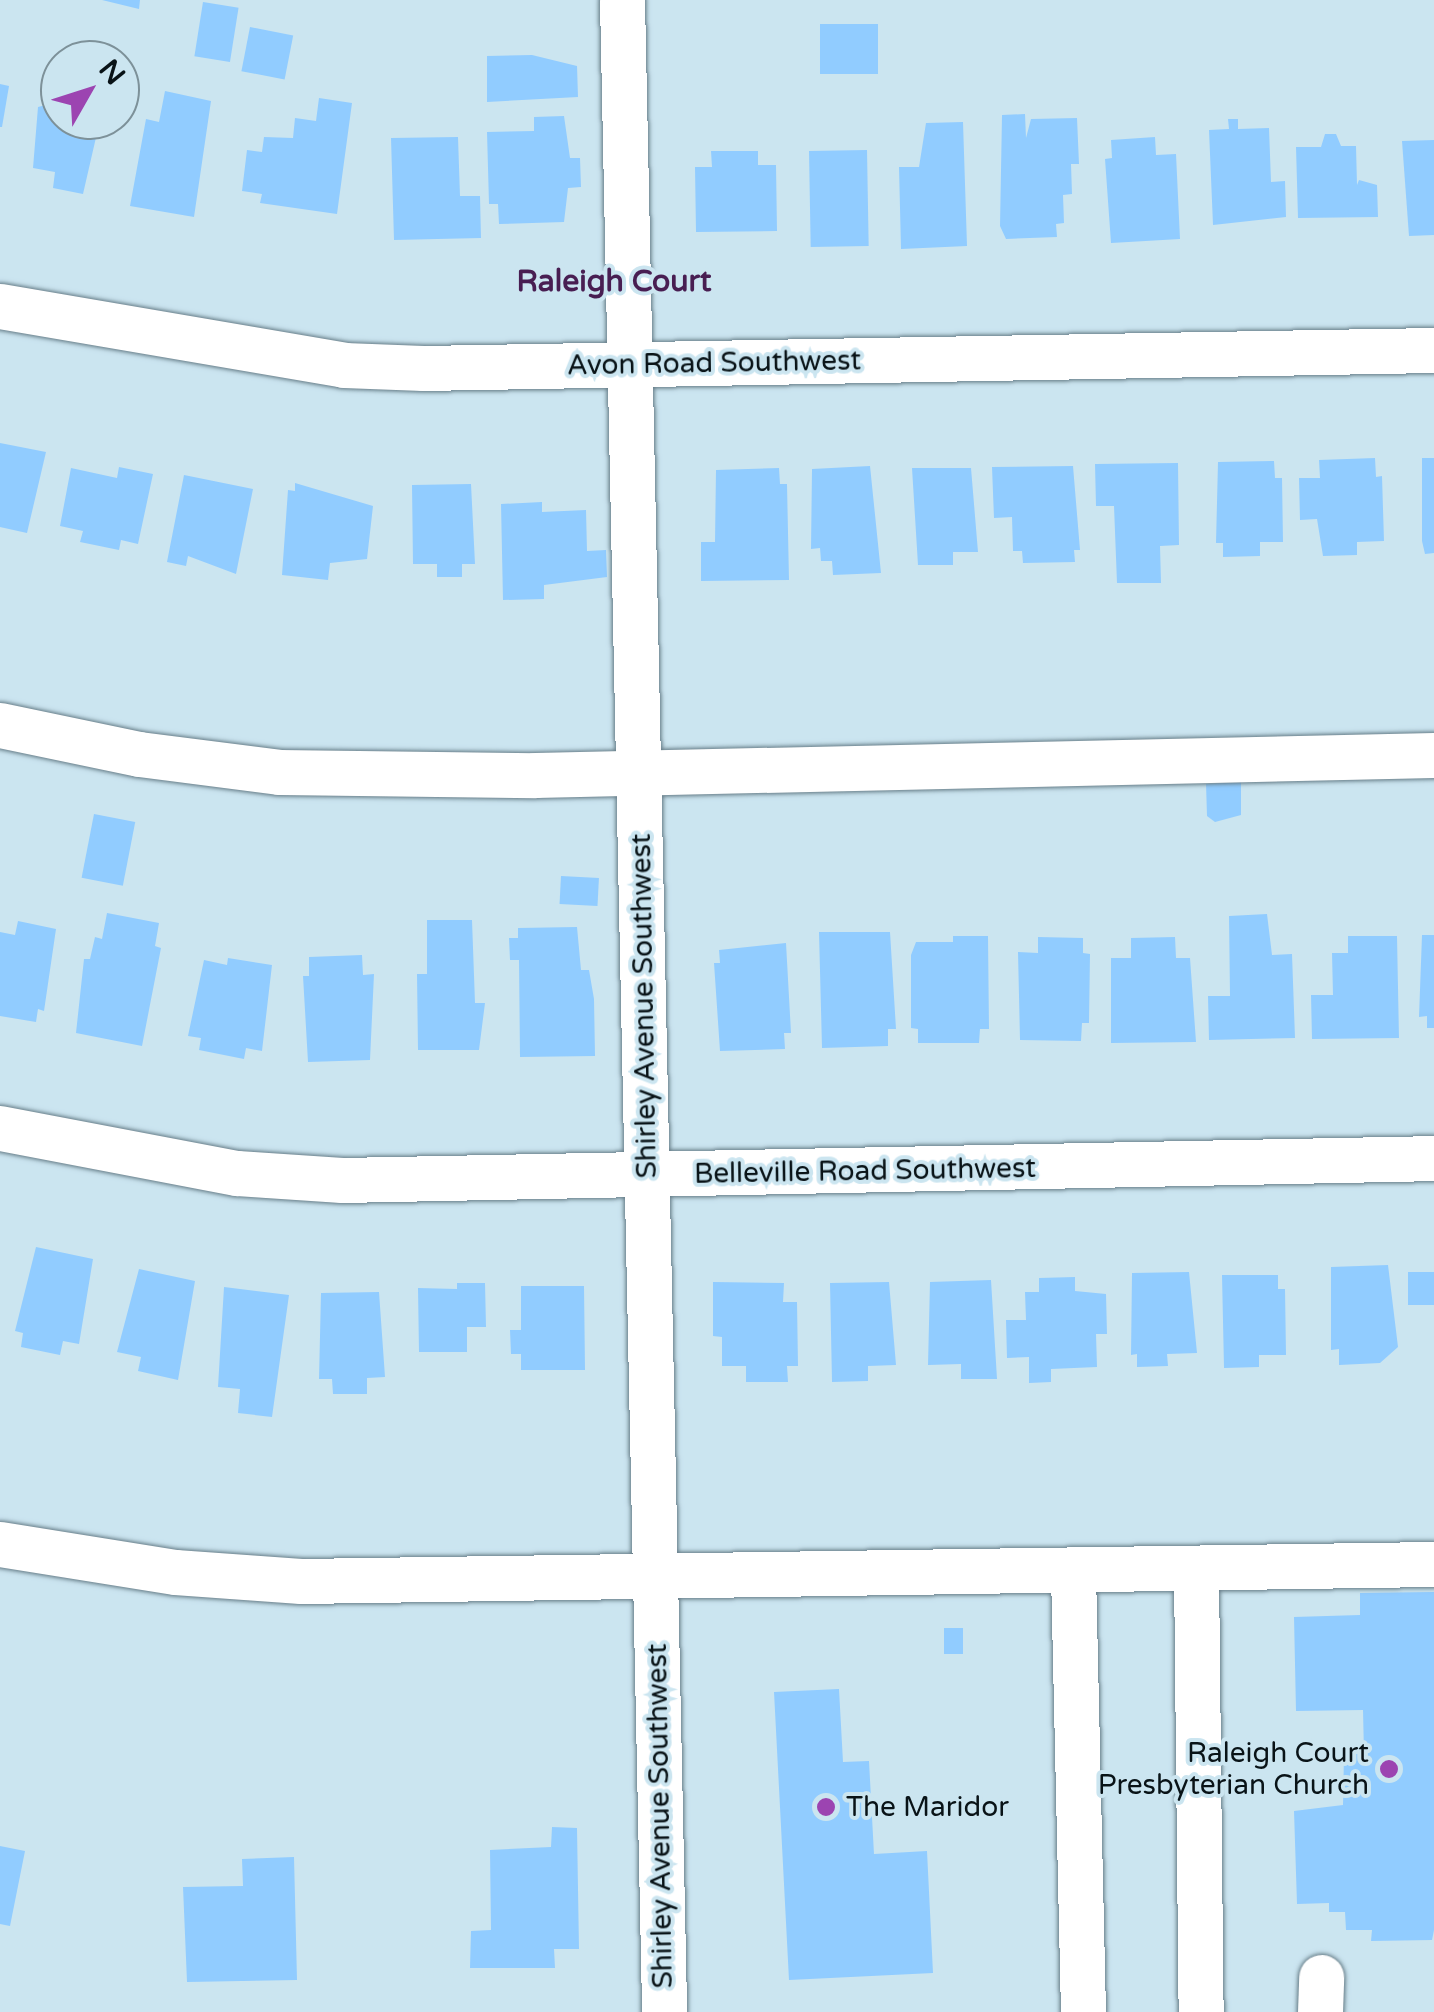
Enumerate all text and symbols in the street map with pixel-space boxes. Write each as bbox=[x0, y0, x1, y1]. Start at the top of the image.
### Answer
north arrow bbox=[40, 40, 140, 140]
text: N bbox=[91, 53, 132, 92]
district label: Raleigh Court bbox=[517, 264, 711, 300]
street label: Avon Road Southwest bbox=[567, 344, 861, 382]
street label: Shirley Avenue Southwest bbox=[624, 833, 664, 1179]
street label: Belleville Road Southwest bbox=[694, 1151, 1036, 1191]
street label: Shirley Avenue Southwest bbox=[640, 1643, 680, 1989]
place label: Raleigh Court Presbyterian Church bbox=[1098, 1736, 1369, 1802]
marker: Raleigh Court Presbyterian Church bbox=[1378, 1758, 1400, 1780]
place label: The Maridor bbox=[846, 1790, 1009, 1824]
marker: The Maridor bbox=[815, 1796, 837, 1818]

